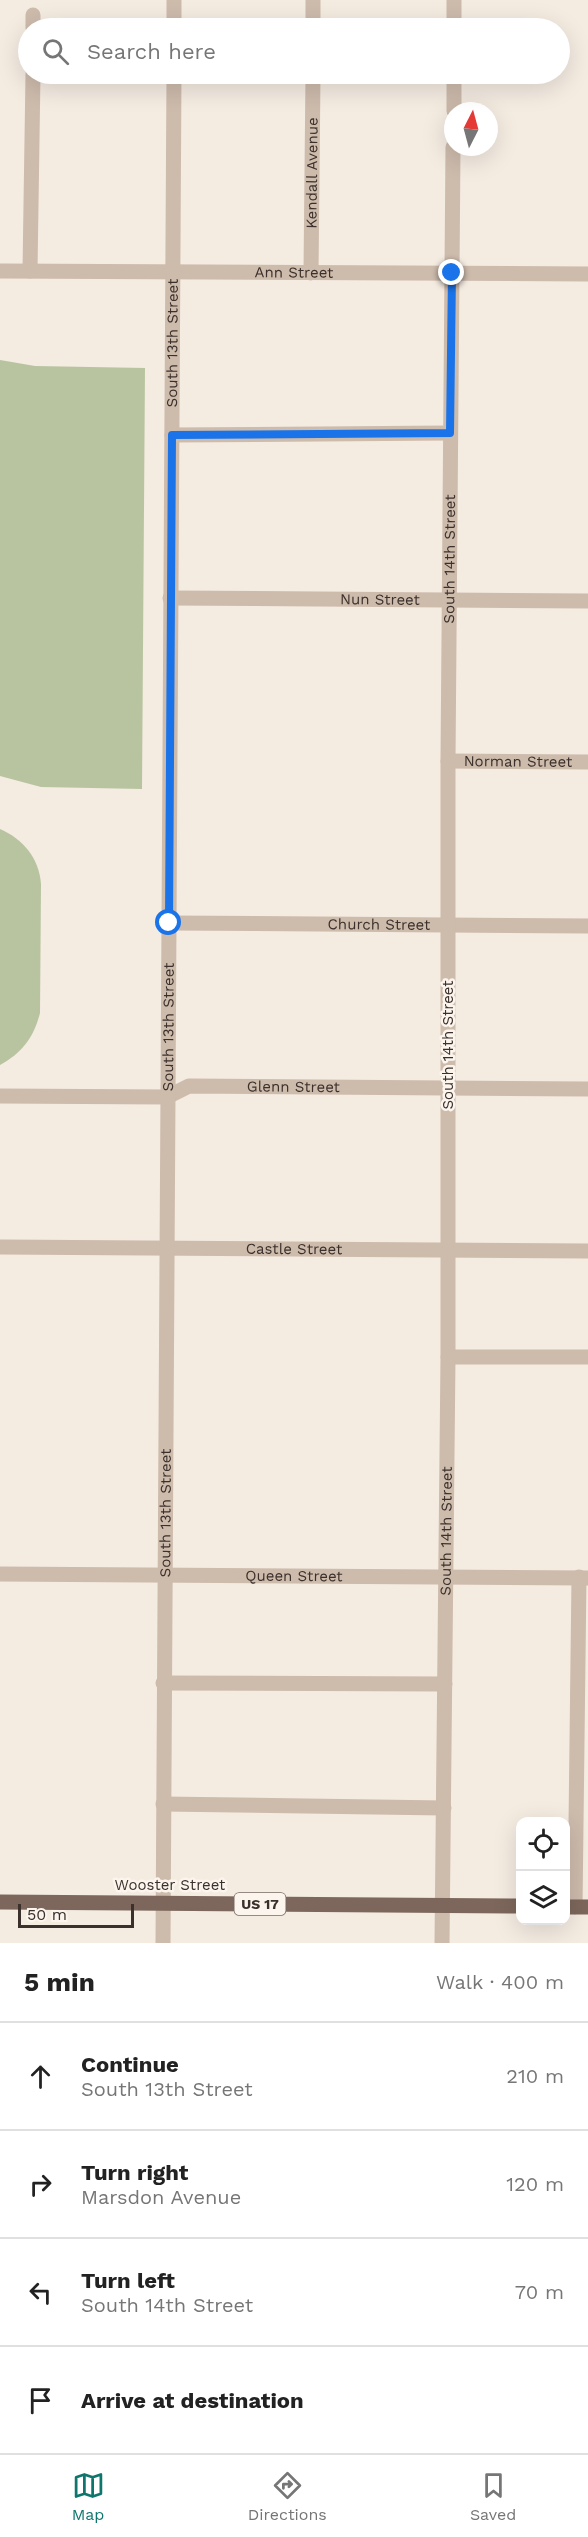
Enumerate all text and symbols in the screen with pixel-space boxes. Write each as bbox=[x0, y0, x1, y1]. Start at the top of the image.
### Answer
search box bbox=[18, 18, 570, 84]
icon: search bbox=[39, 35, 72, 68]
text: Search here bbox=[87, 39, 216, 64]
north arrow bbox=[444, 102, 498, 156]
street label: Kendall Avenue bbox=[302, 117, 322, 229]
route end bbox=[438, 259, 464, 285]
street label: Ann Street bbox=[255, 263, 334, 282]
street label: South 13th Street bbox=[163, 278, 182, 408]
street label: South 14th Street bbox=[440, 494, 459, 624]
street label: Nun Street bbox=[340, 590, 421, 609]
street label: Norman Street bbox=[464, 752, 573, 771]
route start bbox=[155, 909, 181, 935]
street label: Church Street bbox=[328, 915, 431, 934]
street label: South 13th Street bbox=[159, 962, 178, 1091]
street label: South 14th Street bbox=[439, 980, 457, 1110]
street label: Glenn Street bbox=[247, 1077, 341, 1096]
street label: Castle Street bbox=[246, 1240, 343, 1258]
street label: South 13th Street bbox=[156, 1448, 175, 1577]
street label: South 14th Street bbox=[437, 1466, 456, 1596]
street label: Queen Street bbox=[245, 1567, 343, 1585]
map controls bbox=[516, 1817, 570, 1925]
button: locate bbox=[516, 1817, 570, 1871]
button: layers bbox=[516, 1871, 570, 1925]
street label: Wooster Street bbox=[115, 1876, 226, 1894]
road number: US 17 bbox=[234, 1893, 286, 1915]
scale bar bbox=[18, 1901, 134, 1928]
text: 50 m bbox=[27, 1905, 67, 1924]
text: 5 min bbox=[24, 1967, 95, 1997]
text: Walk · 400 m bbox=[436, 1970, 564, 1994]
text: Continue bbox=[81, 2052, 179, 2077]
icon: ahead bbox=[24, 2060, 57, 2093]
text: 210 m bbox=[506, 2064, 564, 2088]
text: South 13th Street bbox=[81, 2077, 253, 2101]
text: Turn right bbox=[81, 2160, 188, 2185]
icon: right bbox=[24, 2168, 57, 2201]
text: 120 m bbox=[506, 2172, 564, 2196]
text: Marsdon Avenue bbox=[81, 2185, 241, 2209]
text: Turn left bbox=[81, 2268, 175, 2293]
icon: left bbox=[24, 2276, 57, 2309]
text: 70 m bbox=[515, 2280, 564, 2304]
text: South 14th Street bbox=[81, 2293, 253, 2317]
icon: arrive bbox=[24, 2384, 57, 2417]
text: Arrive at destination bbox=[81, 2388, 304, 2413]
tab: Map bbox=[72, 2469, 105, 2524]
tab: Directions bbox=[248, 2469, 327, 2524]
tab: Saved bbox=[470, 2469, 516, 2524]

